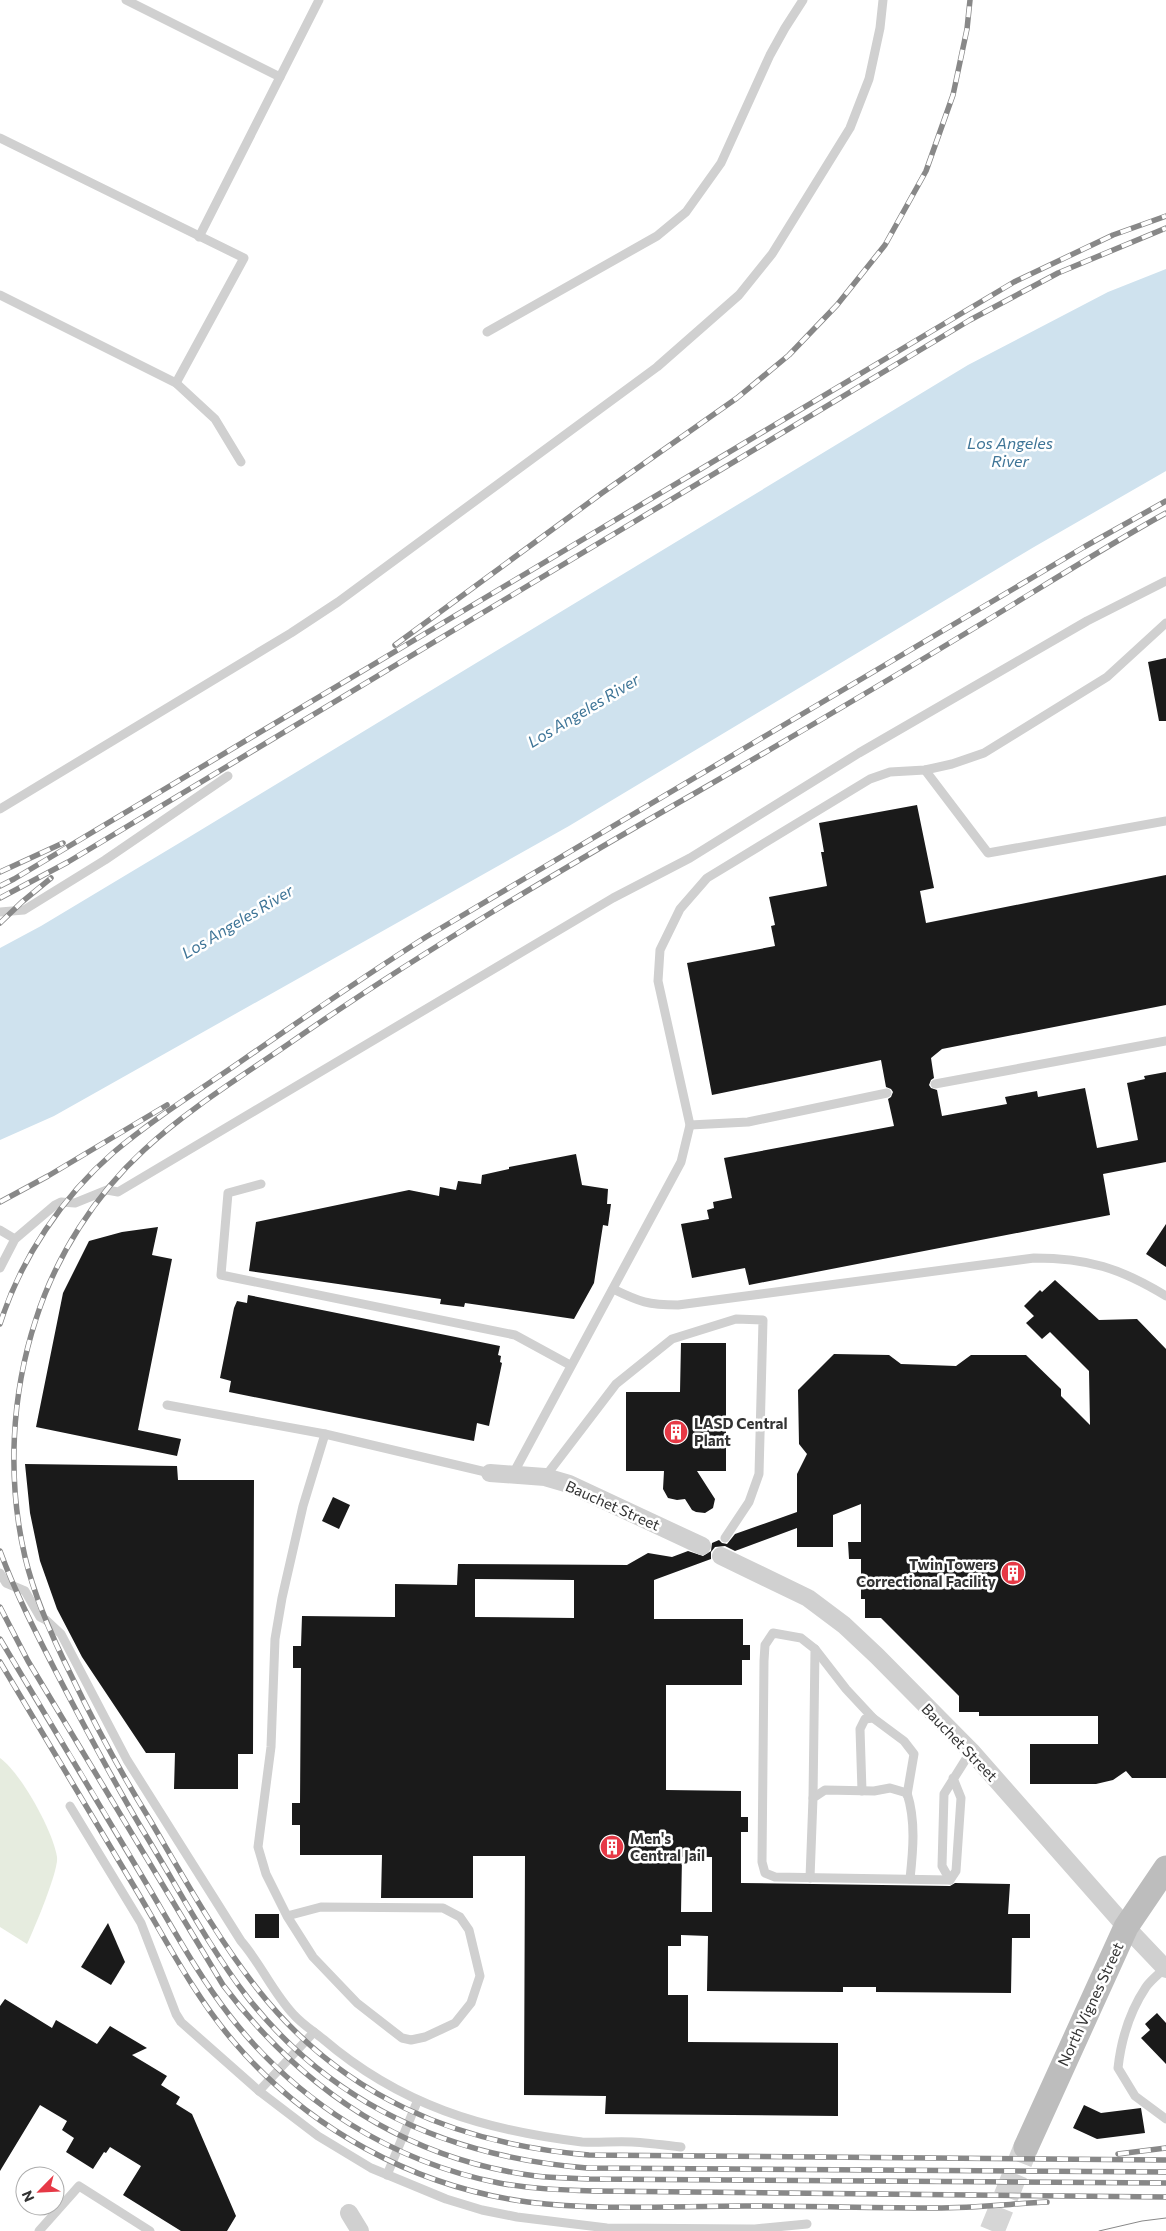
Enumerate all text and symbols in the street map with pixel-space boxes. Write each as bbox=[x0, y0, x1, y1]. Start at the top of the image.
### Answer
water label: Los Angeles River bbox=[967, 433, 1053, 470]
water label: Los Angeles River bbox=[524, 669, 643, 751]
water label: Los Angeles River bbox=[178, 880, 297, 962]
place label: LASD Central Plant bbox=[694, 1414, 788, 1449]
building icon: LASD Central Plant bbox=[663, 1419, 689, 1445]
street label: Bauchet Street bbox=[563, 1476, 663, 1534]
place label: Twin Towers Correctional Facility bbox=[856, 1555, 997, 1590]
building icon: Twin Towers Correctional Facility bbox=[1000, 1560, 1026, 1586]
street label: Bauchet Street bbox=[918, 1699, 1002, 1785]
place label: Men's Central Jail bbox=[630, 1829, 705, 1864]
building icon: Men's Central Jail bbox=[599, 1834, 625, 1860]
street label: North Vignes Street bbox=[1053, 1939, 1127, 2069]
north arrow bbox=[15, 2166, 65, 2216]
text: N bbox=[18, 2188, 38, 2205]

